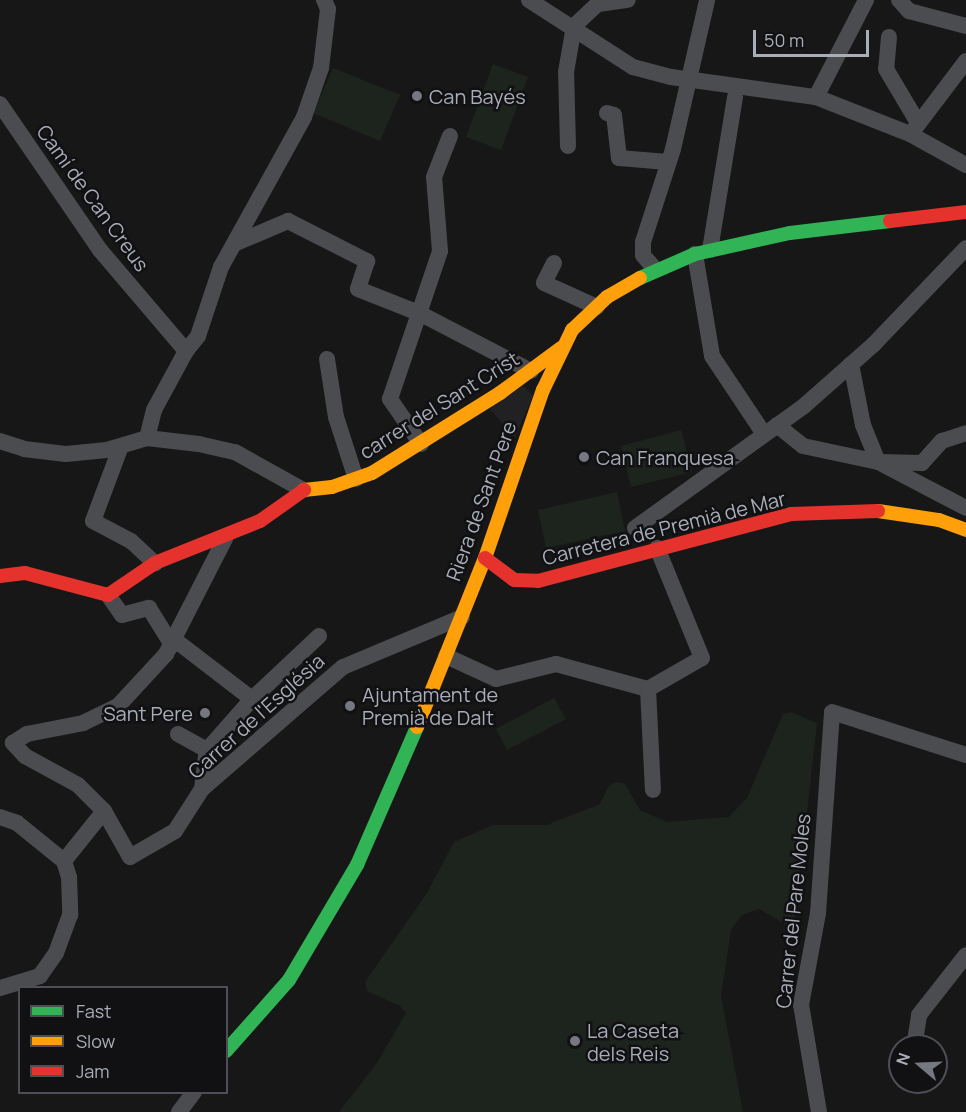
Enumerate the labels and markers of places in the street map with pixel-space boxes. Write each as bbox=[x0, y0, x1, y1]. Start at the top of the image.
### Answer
place label: Can Bayés bbox=[429, 84, 526, 108]
marker: Can Bayés bbox=[410, 89, 424, 103]
place label: Can Franquesa bbox=[596, 445, 734, 469]
marker: Can Franquesa bbox=[577, 450, 591, 464]
place label: Ajuntament de Premià de Dalt bbox=[362, 682, 498, 729]
marker: Ajuntament de Premià de Dalt bbox=[343, 699, 357, 713]
place label: Sant Pere bbox=[103, 701, 193, 725]
marker: Sant Pere bbox=[198, 706, 212, 720]
place label: La Caseta dels Reis bbox=[587, 1018, 679, 1065]
marker: La Caseta dels Reis bbox=[568, 1034, 582, 1048]

